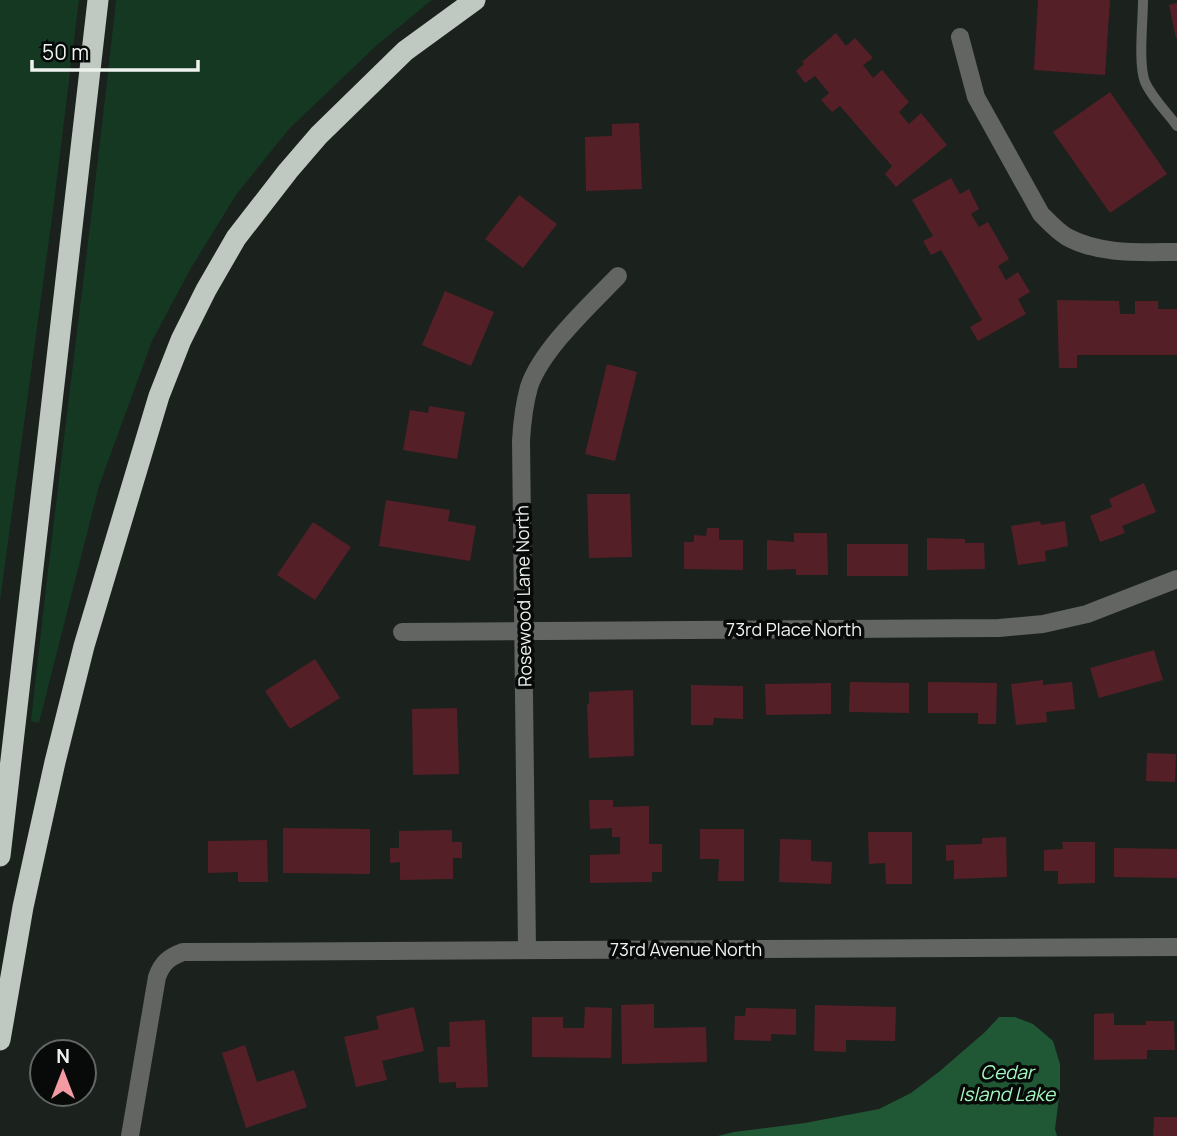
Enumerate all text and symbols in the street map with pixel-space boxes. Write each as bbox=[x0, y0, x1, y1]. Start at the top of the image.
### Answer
scale bar bbox=[32, 28, 198, 72]
text: 50 m bbox=[42, 38, 89, 66]
street label: Rosewood Lane North bbox=[509, 505, 537, 687]
street label: 73rd Place North bbox=[726, 617, 862, 641]
street label: 73rd Avenue North bbox=[610, 937, 762, 961]
north arrow bbox=[28, 1038, 98, 1108]
text: N bbox=[56, 1043, 70, 1069]
water label: Cedar Island Lake bbox=[959, 1059, 1057, 1107]

